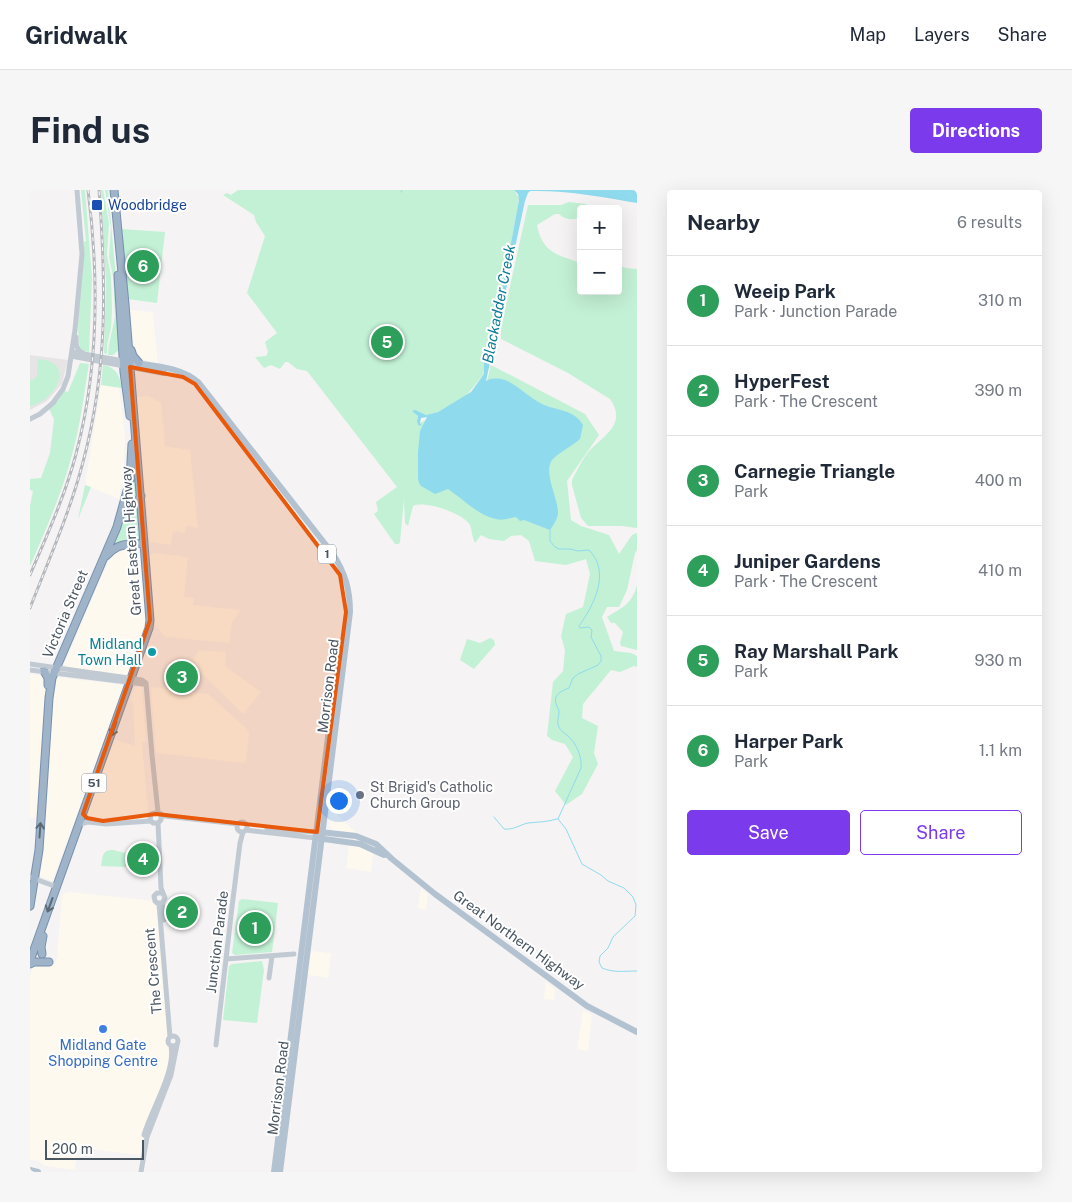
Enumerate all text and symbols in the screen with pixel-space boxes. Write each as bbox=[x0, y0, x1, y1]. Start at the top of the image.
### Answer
text: Gridwalk bbox=[25, 21, 128, 49]
text: Map bbox=[850, 24, 886, 45]
text: Layers bbox=[914, 24, 970, 45]
text: Share bbox=[998, 24, 1047, 45]
button: Directions bbox=[910, 108, 1042, 153]
text: Find us bbox=[30, 110, 150, 151]
place label: Woodbridge bbox=[108, 197, 187, 213]
marker: Woodbridge bbox=[90, 198, 104, 212]
map controls bbox=[577, 205, 622, 295]
button: + bbox=[577, 205, 622, 250]
text: Nearby bbox=[687, 210, 760, 235]
text: 6 results bbox=[957, 213, 1022, 232]
water label: Blackadder Creek bbox=[479, 242, 519, 365]
pin: 6 bbox=[127, 247, 159, 285]
button: − bbox=[577, 250, 622, 295]
text: Weeip Park bbox=[734, 280, 836, 302]
text: 1 bbox=[700, 291, 706, 310]
text: 310 m bbox=[978, 291, 1022, 310]
text: Park · Junction Parade bbox=[734, 302, 897, 321]
pin: 5 bbox=[371, 323, 403, 361]
text: HyperFest bbox=[734, 370, 830, 392]
text: 2 bbox=[698, 381, 708, 400]
text: 390 m bbox=[975, 381, 1022, 400]
text: Park · The Crescent bbox=[734, 392, 878, 411]
text: Carnegie Triangle bbox=[734, 460, 895, 482]
street label: Great Eastern Highway bbox=[118, 465, 144, 616]
text: 3 bbox=[698, 471, 708, 490]
text: 400 m bbox=[975, 471, 1022, 490]
text: Park bbox=[734, 482, 768, 501]
road number: 1 bbox=[318, 544, 336, 564]
text: Juniper Gardens bbox=[734, 550, 881, 572]
text: 4 bbox=[698, 561, 708, 580]
text: 410 m bbox=[978, 561, 1022, 580]
street label: Victoria Street bbox=[39, 567, 91, 661]
text: Park · The Crescent bbox=[734, 572, 878, 591]
place label: Midland Town Hall bbox=[78, 636, 142, 668]
street label: Morrison Road bbox=[314, 638, 342, 734]
text: Ray Marshall Park bbox=[734, 640, 898, 662]
marker: Midland Town Hall bbox=[146, 646, 158, 658]
text: 5 bbox=[698, 651, 708, 670]
text: 930 m bbox=[975, 651, 1022, 670]
pin: 3 bbox=[166, 658, 198, 696]
text: Park bbox=[734, 662, 768, 681]
one-way arrow bbox=[109, 720, 118, 736]
text: Harper Park bbox=[734, 730, 844, 752]
text: 6 bbox=[698, 741, 708, 760]
text: 1.1 km bbox=[979, 741, 1022, 760]
text: Park bbox=[734, 752, 768, 771]
road number: 51 bbox=[82, 774, 106, 792]
place label: St Brigid's Catholic Church Group bbox=[370, 779, 493, 811]
your location bbox=[326, 788, 352, 814]
marker: St Brigid's Catholic Church Group bbox=[354, 789, 366, 801]
button: Save bbox=[687, 810, 850, 855]
button: Share bbox=[860, 810, 1022, 855]
one-way arrow bbox=[36, 822, 45, 838]
pin: 4 bbox=[127, 840, 159, 878]
street label: Great Northern Highway bbox=[450, 887, 588, 993]
street label: Junction Parade bbox=[203, 890, 231, 994]
pin: 2 bbox=[166, 893, 198, 931]
one-way arrow bbox=[45, 897, 54, 913]
pin: 1 bbox=[239, 909, 271, 947]
street label: The Crescent bbox=[141, 927, 165, 1015]
marker: Midland Gate Shopping Centre bbox=[97, 1023, 109, 1035]
place label: Midland Gate Shopping Centre bbox=[48, 1037, 158, 1069]
street label: Morrison Road bbox=[264, 1040, 292, 1136]
scale bar bbox=[45, 1137, 144, 1160]
text: 200 m bbox=[52, 1141, 93, 1157]

